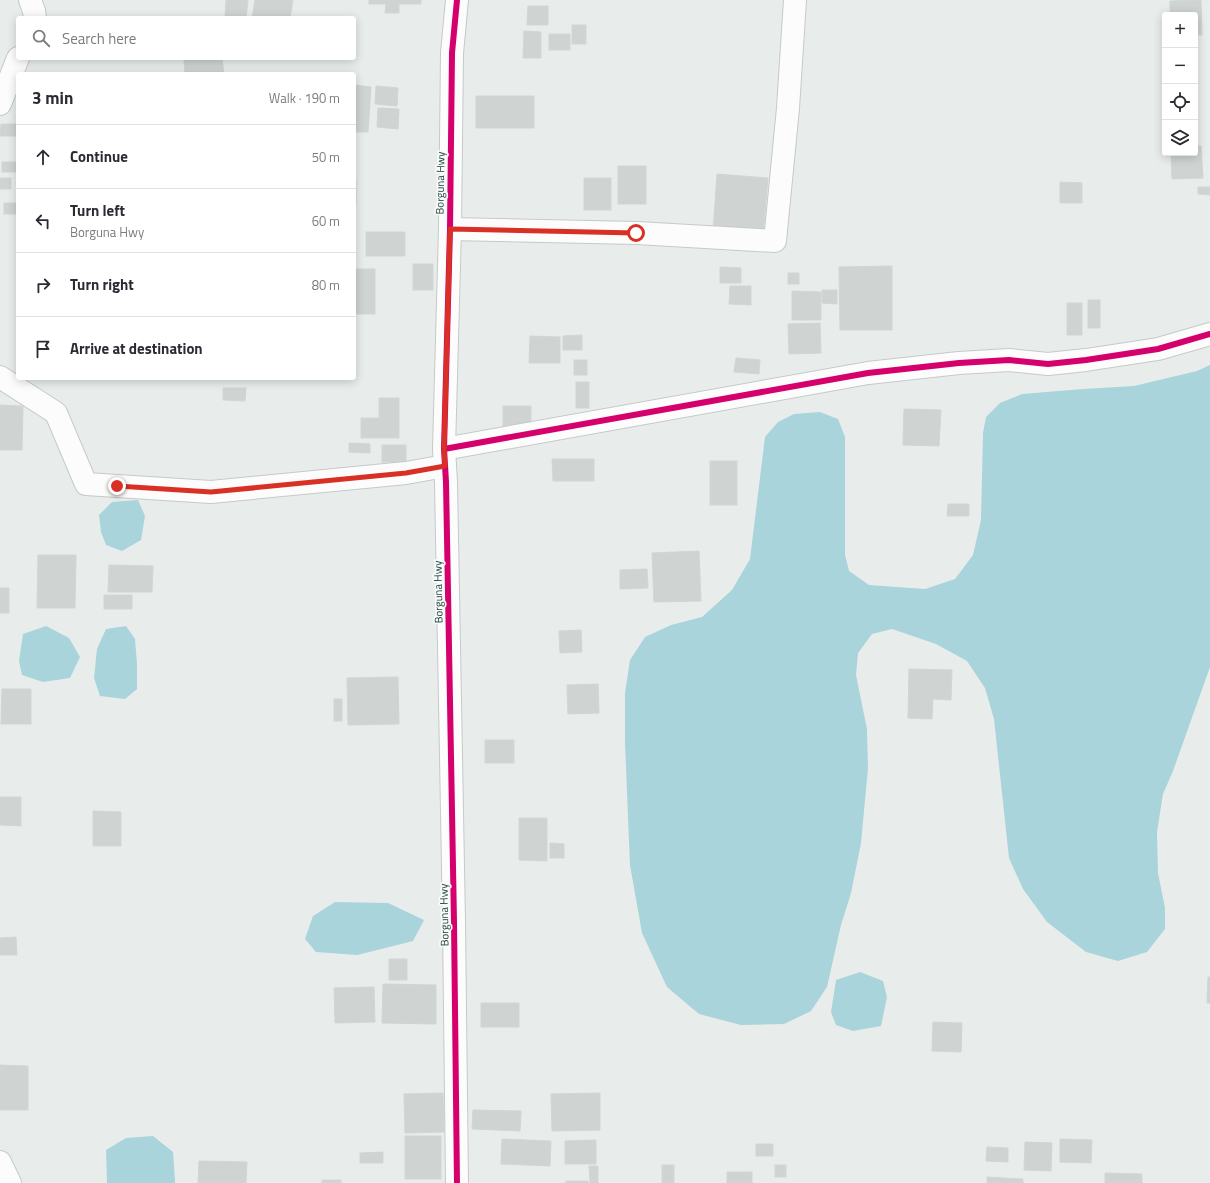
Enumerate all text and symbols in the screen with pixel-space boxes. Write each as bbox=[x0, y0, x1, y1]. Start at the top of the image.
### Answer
map controls bbox=[1162, 12, 1198, 156]
button: + bbox=[1162, 12, 1198, 48]
search box bbox=[16, 16, 356, 60]
icon: search bbox=[30, 27, 52, 49]
text: Search here bbox=[62, 27, 136, 50]
button: − bbox=[1162, 48, 1198, 84]
button: locate bbox=[1162, 84, 1198, 120]
text: 3 min bbox=[32, 85, 73, 111]
text: Walk · 190 m bbox=[269, 88, 340, 108]
button: layers bbox=[1162, 120, 1198, 156]
text: Continue bbox=[70, 145, 128, 168]
icon: ahead bbox=[32, 146, 54, 168]
text: 50 m bbox=[312, 147, 340, 167]
street label: Borguna Hwy bbox=[431, 151, 449, 215]
text: Turn left bbox=[70, 199, 125, 222]
icon: left bbox=[32, 210, 54, 232]
text: 60 m bbox=[312, 211, 340, 231]
text: Borguna Hwy bbox=[70, 222, 144, 242]
route start bbox=[627, 224, 645, 242]
text: Turn right bbox=[70, 273, 134, 296]
icon: right bbox=[32, 274, 54, 296]
text: 80 m bbox=[312, 275, 340, 295]
text: Arrive at destination bbox=[70, 337, 203, 360]
icon: arrive bbox=[32, 338, 54, 360]
route end bbox=[108, 477, 126, 495]
street label: Borguna Hwy bbox=[429, 560, 447, 624]
street label: Borguna Hwy bbox=[435, 883, 453, 947]

